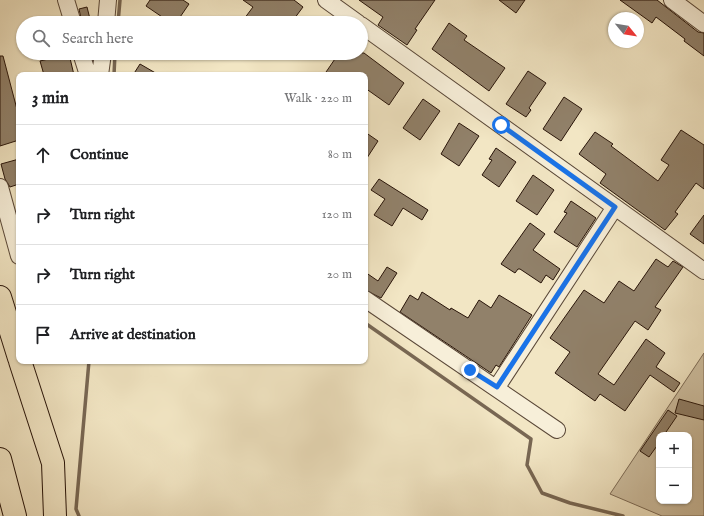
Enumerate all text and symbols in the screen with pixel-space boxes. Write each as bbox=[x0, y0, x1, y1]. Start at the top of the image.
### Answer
north arrow bbox=[608, 12, 644, 48]
search box bbox=[16, 16, 368, 60]
icon: search bbox=[30, 27, 52, 49]
text: Search here bbox=[62, 29, 133, 48]
text: 3 min bbox=[32, 88, 69, 109]
text: Walk · 220 m bbox=[284, 90, 352, 107]
route start bbox=[492, 116, 510, 134]
icon: ahead bbox=[32, 144, 54, 166]
text: Continue bbox=[70, 145, 128, 164]
text: 80 m bbox=[328, 146, 352, 163]
icon: right bbox=[32, 204, 54, 226]
text: Turn right bbox=[70, 205, 135, 224]
text: 120 m bbox=[322, 206, 352, 223]
icon: right bbox=[32, 264, 54, 286]
text: Turn right bbox=[70, 265, 135, 284]
text: 20 m bbox=[327, 266, 352, 283]
icon: arrive bbox=[32, 324, 54, 346]
text: Arrive at destination bbox=[70, 325, 196, 344]
route end bbox=[461, 361, 479, 379]
map controls bbox=[656, 432, 692, 504]
button: + bbox=[656, 432, 692, 468]
button: − bbox=[656, 468, 692, 504]

